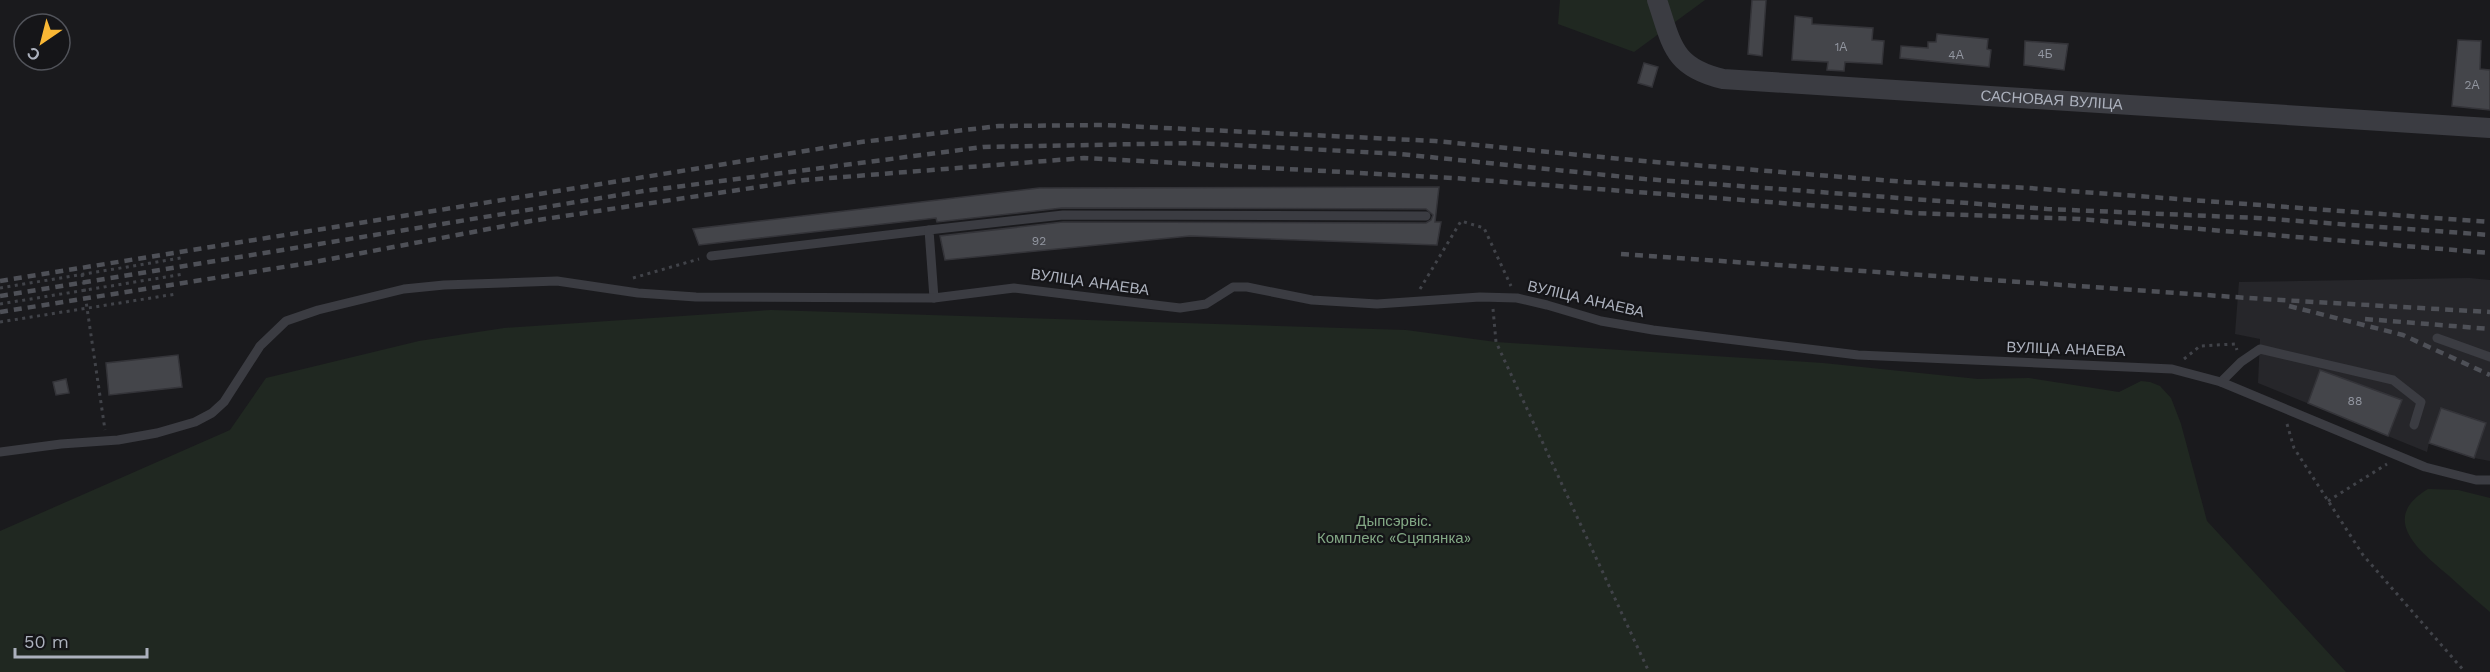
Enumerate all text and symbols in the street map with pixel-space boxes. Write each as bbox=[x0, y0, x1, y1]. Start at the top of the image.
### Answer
north arrow bbox=[12, 12, 72, 72]
house number: 1А bbox=[1835, 40, 1847, 54]
text: С bbox=[23, 43, 44, 65]
house number: 4Б bbox=[2037, 47, 2053, 61]
house number: 4А bbox=[1948, 48, 1964, 62]
house number: 2А bbox=[2465, 78, 2480, 92]
street label: САСНОВАЯ ВУЛІЦА bbox=[1980, 86, 2124, 114]
house number: 92 bbox=[1032, 234, 1046, 248]
street label: ВУЛІЦА АНАЕВА bbox=[1030, 265, 1150, 299]
street label: ВУЛІЦА АНАЕВА bbox=[1526, 277, 1646, 321]
street label: ВУЛІЦА АНАЕВА bbox=[2006, 338, 2126, 360]
house number: 88 bbox=[2348, 394, 2362, 408]
park label: Дыпсэрвіс. Комплекс «Сцяпянка» bbox=[1317, 512, 1471, 547]
scale bar bbox=[15, 621, 147, 659]
text: 50 m bbox=[24, 631, 69, 652]

